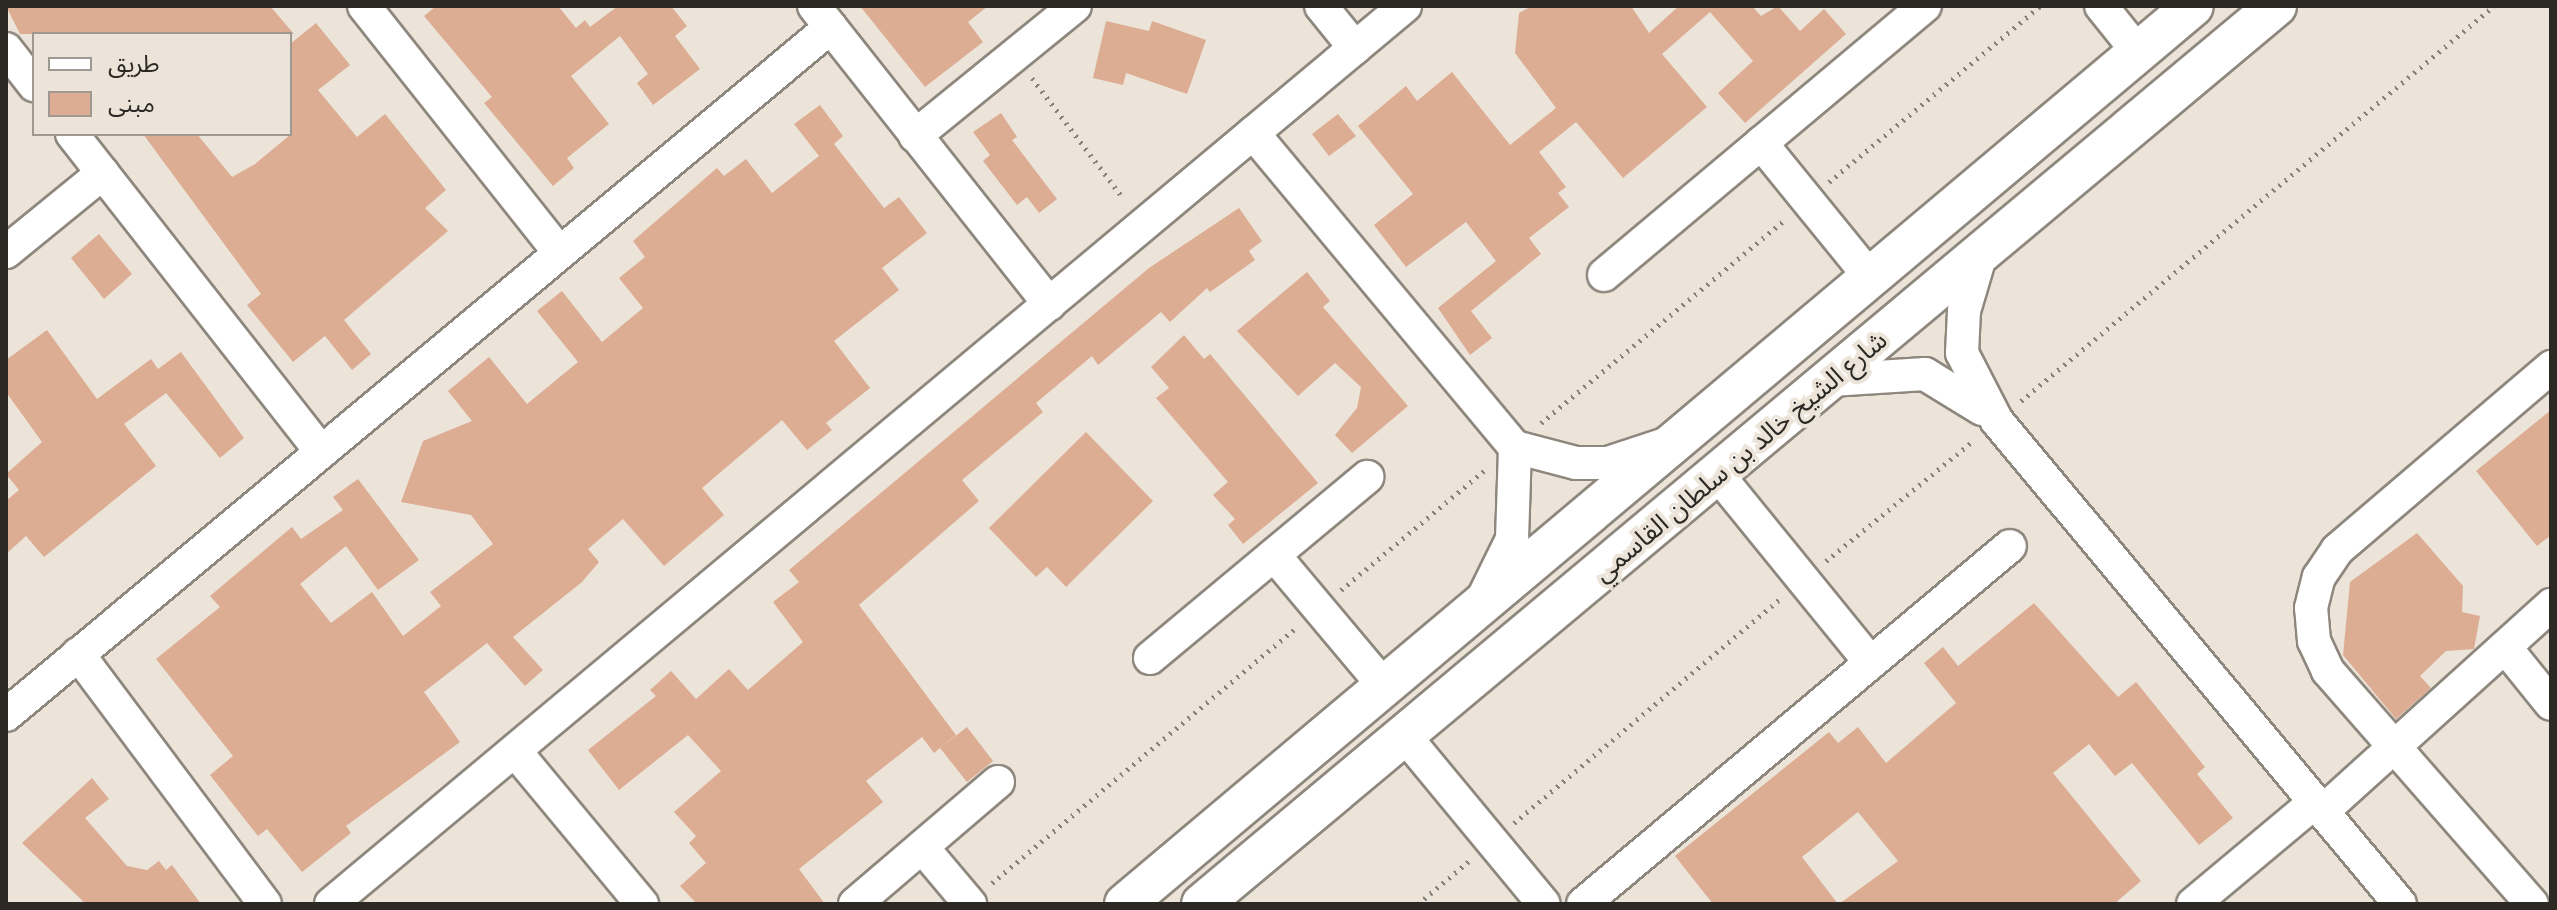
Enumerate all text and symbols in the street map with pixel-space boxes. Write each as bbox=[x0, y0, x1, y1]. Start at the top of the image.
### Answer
legend bbox=[32, 32, 292, 136]
text: طريق bbox=[108, 47, 160, 79]
text: مبنى bbox=[108, 87, 155, 119]
street label: شارع الشيخ خالد بن سلطان القاسمي bbox=[1587, 324, 1893, 588]

